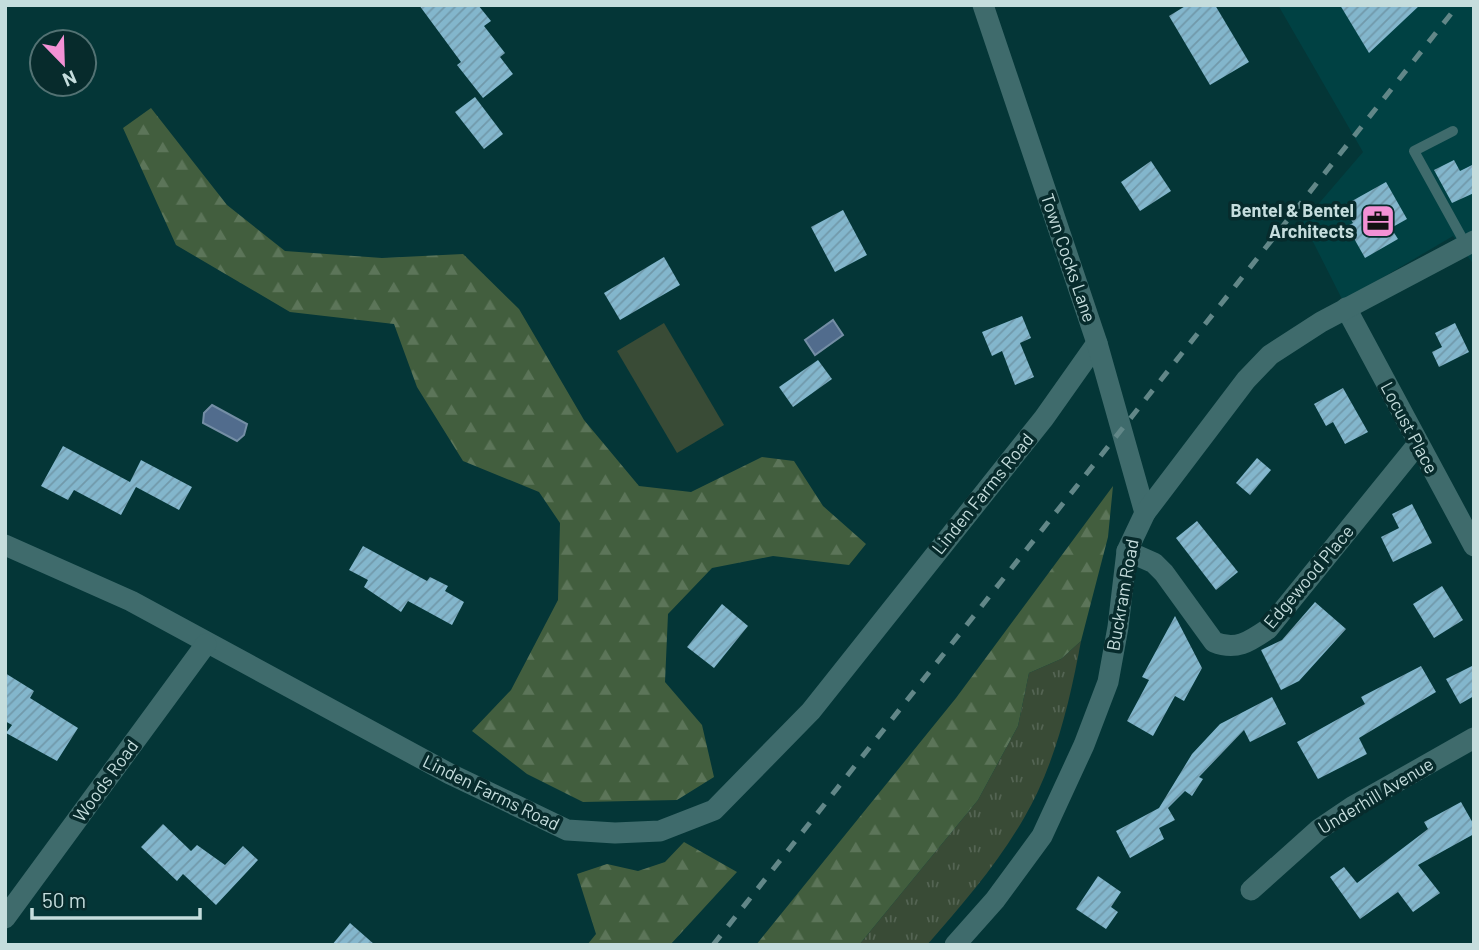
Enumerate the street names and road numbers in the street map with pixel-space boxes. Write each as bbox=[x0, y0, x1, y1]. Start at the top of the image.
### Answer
street label: Town Cocks Lane bbox=[1037, 190, 1101, 325]
street label: Locust Place bbox=[1377, 378, 1443, 477]
street label: Linden Farms Road bbox=[927, 428, 1038, 558]
street label: Edgewood Place bbox=[1259, 520, 1358, 633]
street label: Buckram Road bbox=[1101, 537, 1143, 652]
street label: Woods Road bbox=[68, 735, 142, 826]
street label: Linden Farms Road bbox=[419, 749, 563, 835]
street label: Underhill Avenue bbox=[1314, 752, 1437, 838]

